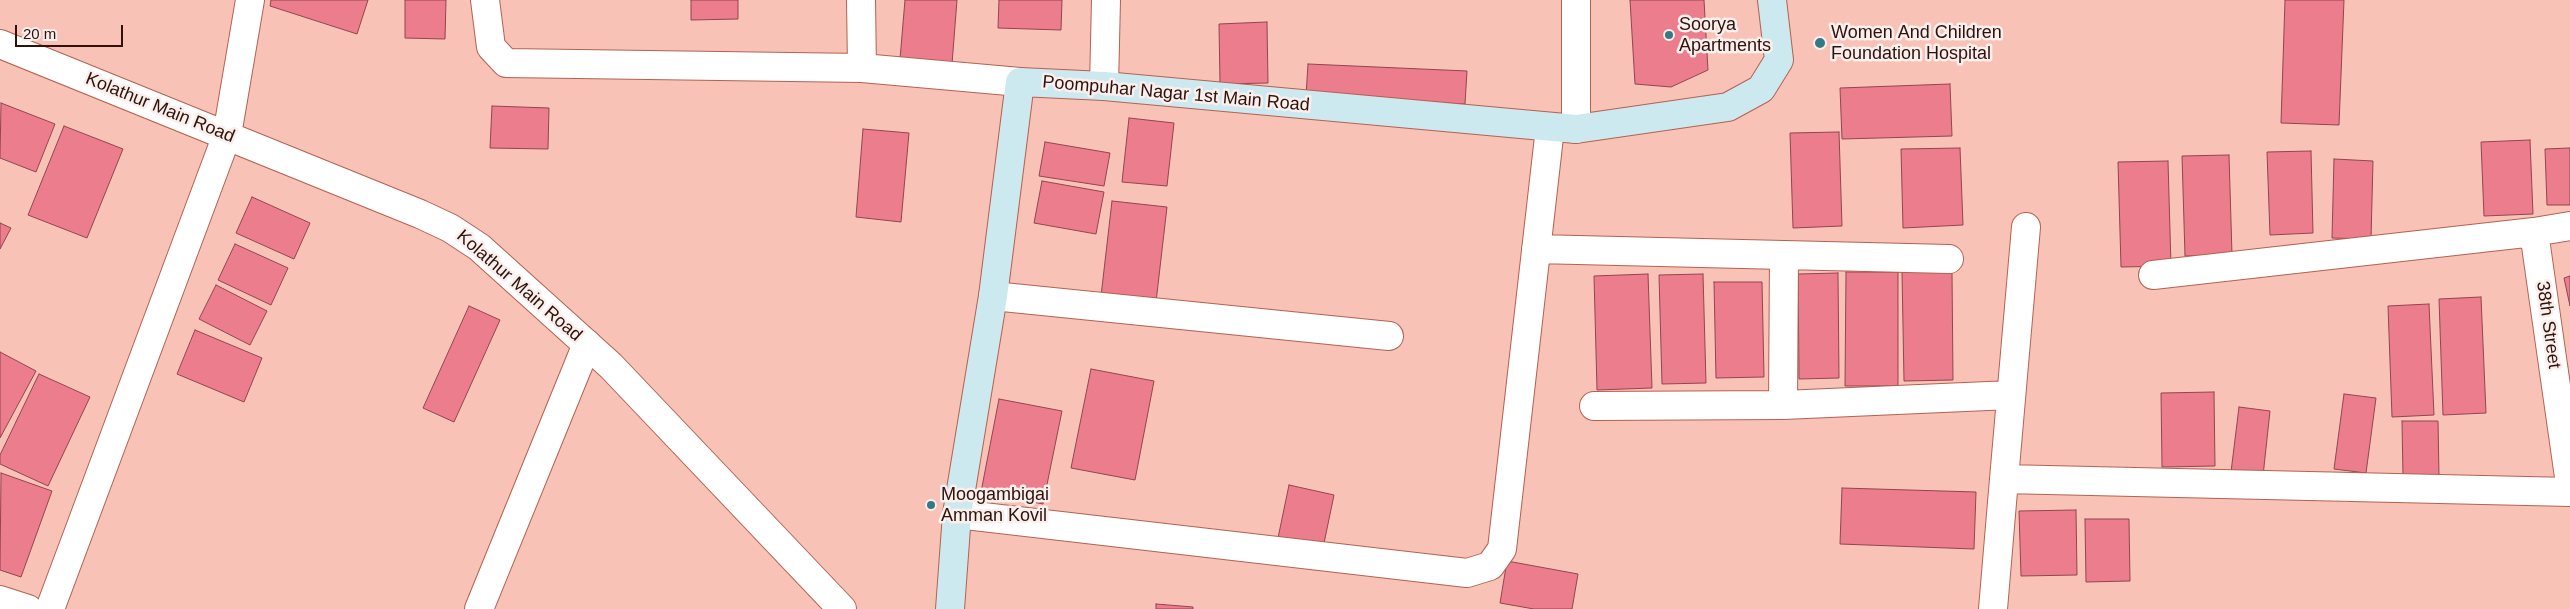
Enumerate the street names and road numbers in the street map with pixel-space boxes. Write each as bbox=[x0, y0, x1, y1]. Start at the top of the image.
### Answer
street label: Kolathur Main Road bbox=[82, 68, 238, 148]
street label: Poompuhar Nagar 1st Main Road bbox=[1041, 72, 1311, 116]
street label: Kolathur Main Road bbox=[452, 226, 586, 346]
street label: 38th Street bbox=[2531, 280, 2565, 370]

